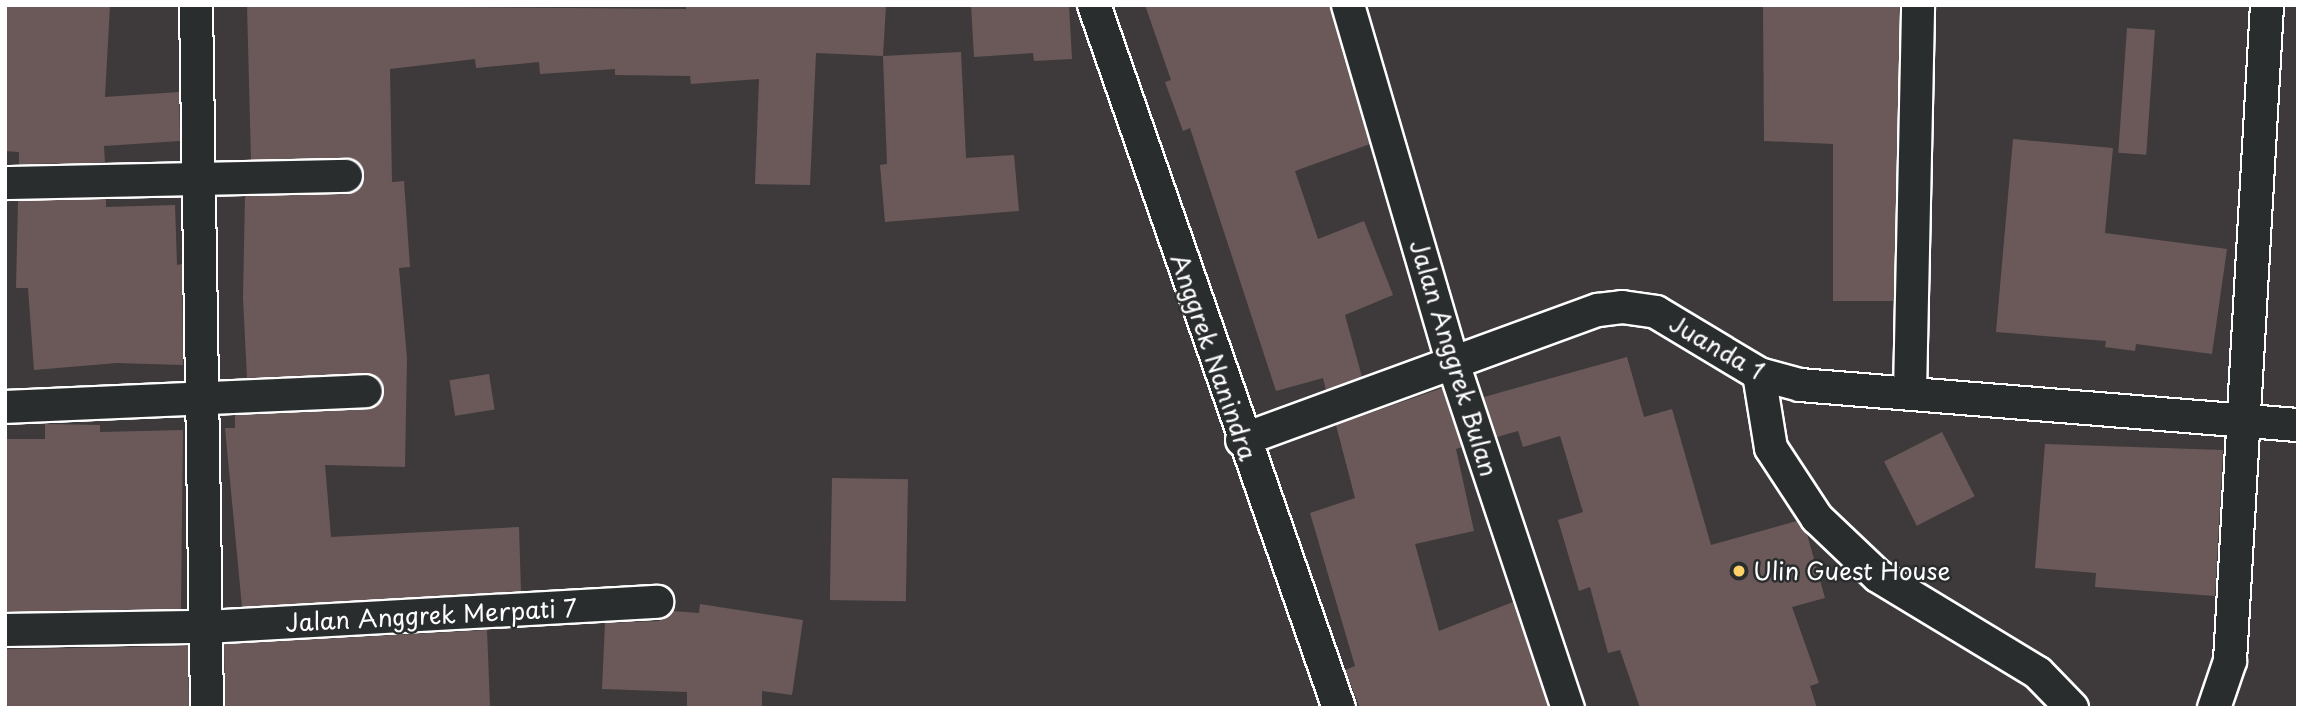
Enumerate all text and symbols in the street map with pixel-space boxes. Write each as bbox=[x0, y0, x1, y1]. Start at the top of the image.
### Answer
street label: Jalan Anggrek Bulan bbox=[1404, 236, 1504, 480]
street label: Anggrek Nanindra bbox=[1165, 250, 1263, 464]
street label: Juanda 1 bbox=[1665, 308, 1769, 386]
place label: Ulin Guest House bbox=[1753, 557, 1953, 585]
marker: Ulin Guest House bbox=[1731, 563, 1747, 579]
street label: Jalan Anggrek Merpati 7 bbox=[284, 593, 578, 637]

